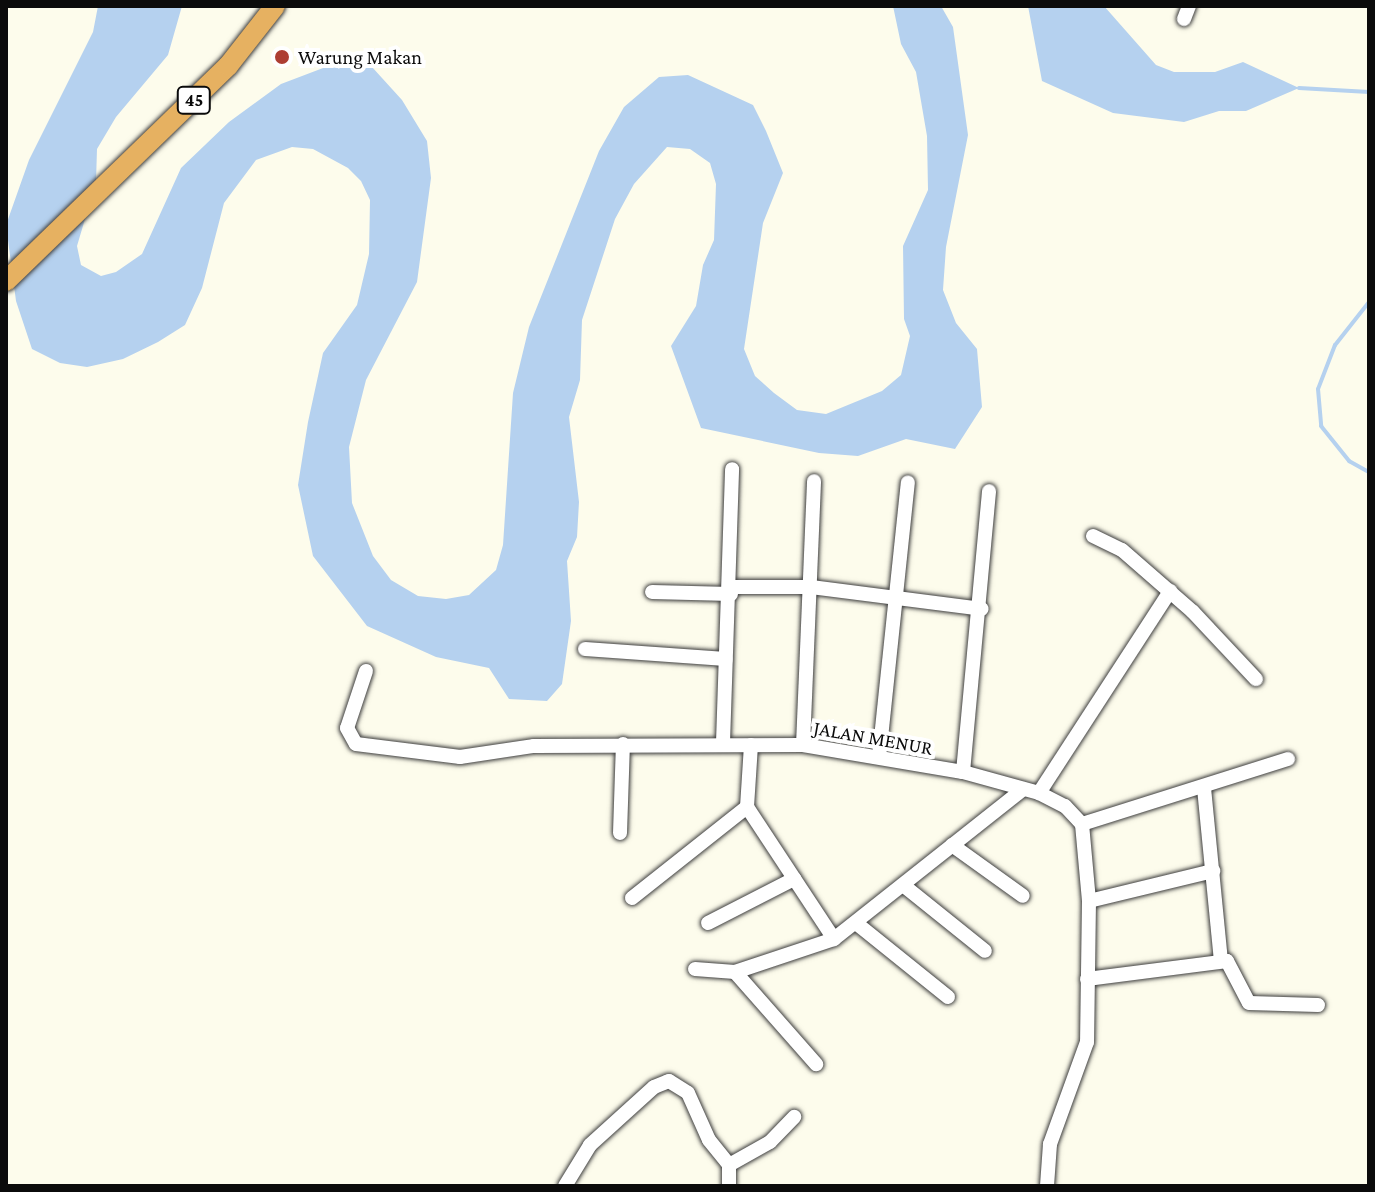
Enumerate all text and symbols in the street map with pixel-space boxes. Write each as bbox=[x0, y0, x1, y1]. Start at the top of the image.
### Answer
place label: Warung Makan bbox=[298, 45, 422, 69]
marker: Warung Makan bbox=[273, 48, 291, 66]
road number: 45 bbox=[176, 86, 212, 114]
street label: JALAN MENUR bbox=[812, 716, 934, 760]

